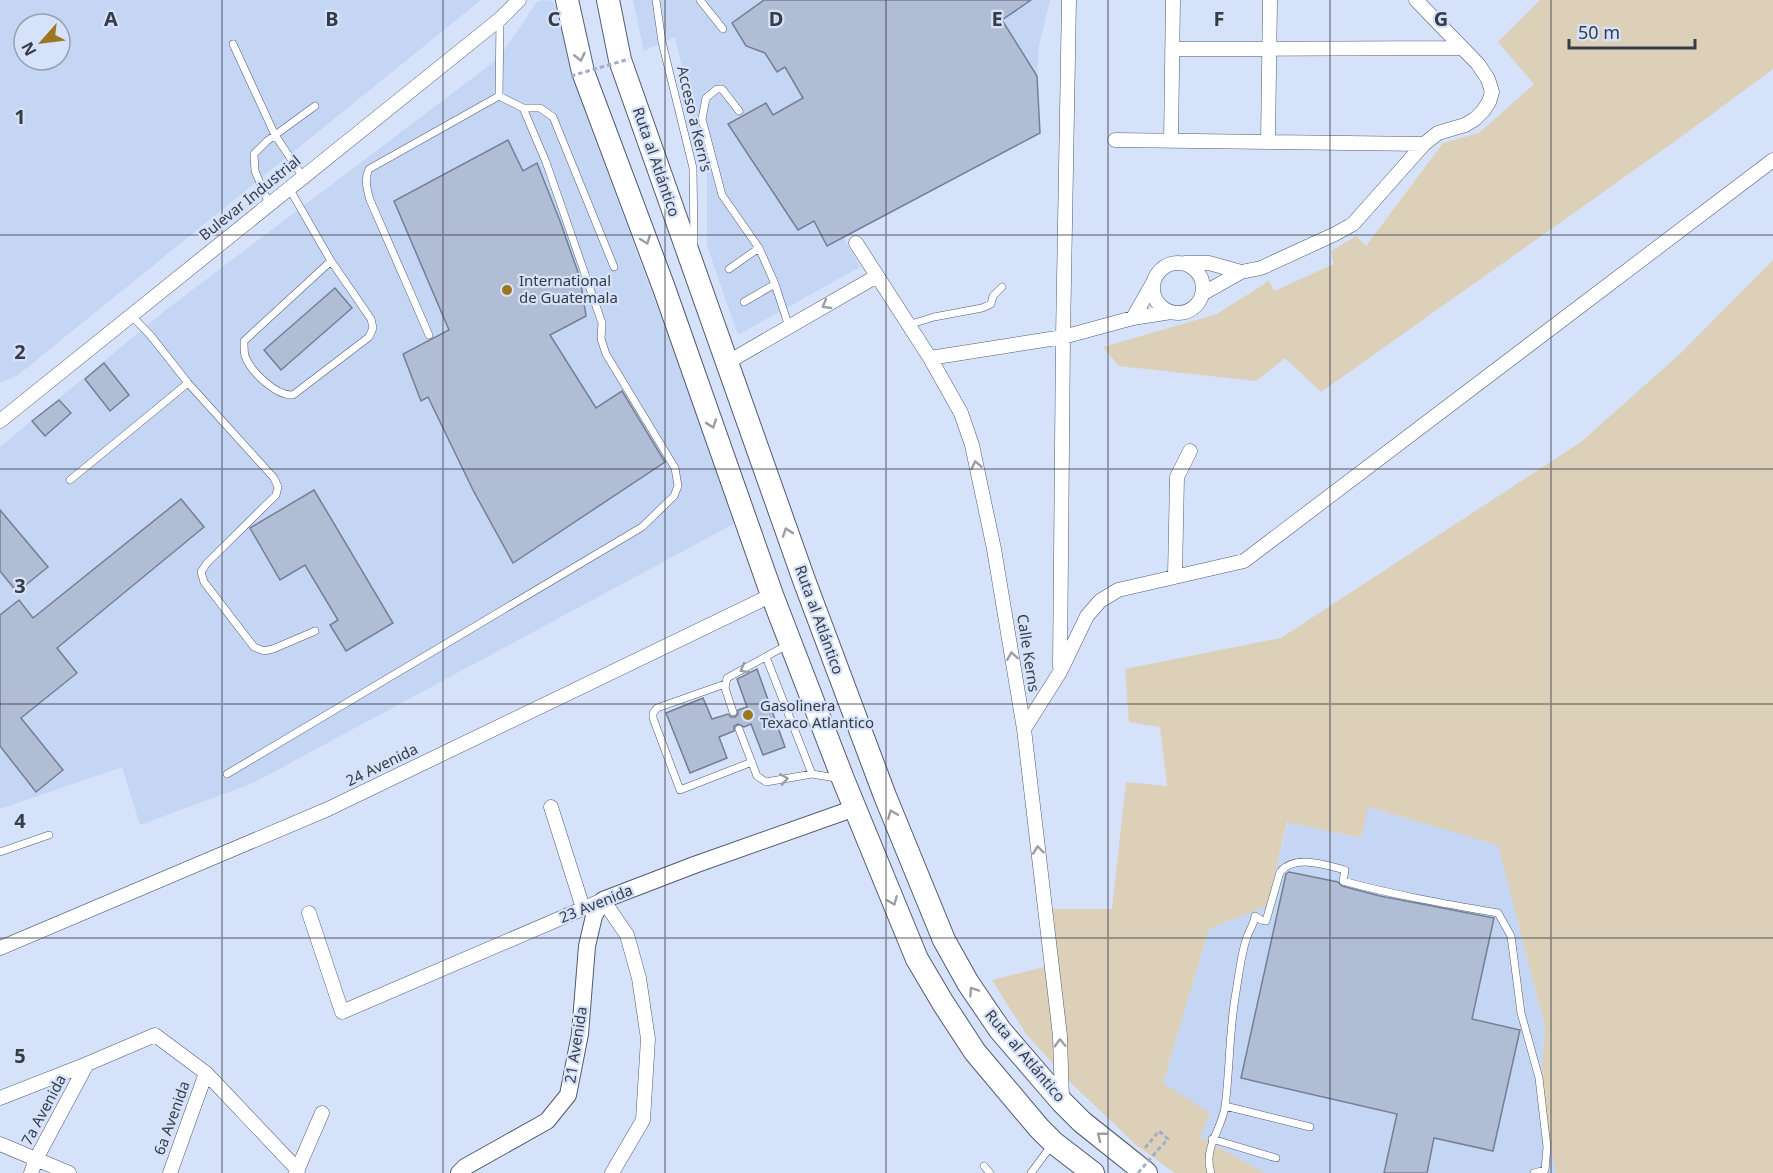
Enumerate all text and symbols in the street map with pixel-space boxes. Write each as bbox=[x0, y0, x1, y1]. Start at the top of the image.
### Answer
text: A bbox=[104, 5, 118, 32]
text: B bbox=[325, 5, 339, 32]
text: C bbox=[548, 5, 561, 32]
text: D bbox=[769, 5, 783, 32]
text: E bbox=[991, 5, 1003, 32]
text: F bbox=[1214, 5, 1224, 32]
text: G bbox=[1434, 5, 1448, 32]
north arrow bbox=[12, 12, 72, 72]
scale bar bbox=[1569, 12, 1695, 50]
text: 50 m bbox=[1578, 20, 1620, 44]
text: N bbox=[16, 38, 42, 60]
one-way arrow bbox=[573, 52, 586, 62]
street label: Acceso a Kern's bbox=[673, 64, 717, 174]
text: 1 bbox=[14, 103, 26, 130]
street label: Ruta al Atlántico bbox=[629, 104, 685, 219]
street label: Bulevar Industrial bbox=[195, 150, 304, 244]
one-way arrow bbox=[639, 234, 651, 245]
place label: International de Guatemala bbox=[519, 270, 618, 307]
marker: International de Guatemala bbox=[500, 283, 514, 297]
one-way arrow bbox=[822, 298, 832, 309]
text: 2 bbox=[14, 338, 26, 365]
one-way arrow bbox=[704, 418, 717, 429]
one-way arrow bbox=[970, 460, 983, 470]
one-way arrow bbox=[782, 527, 795, 538]
street label: Ruta al Atlántico bbox=[791, 562, 849, 677]
text: 3 bbox=[14, 572, 26, 599]
street label: Calle Kerns bbox=[1013, 613, 1045, 693]
one-way arrow bbox=[1006, 652, 1019, 662]
one-way arrow bbox=[739, 662, 750, 673]
place label: Gasolinera Texaco Atlantico bbox=[760, 695, 874, 732]
marker: Gasolinera Texaco Atlantico bbox=[741, 708, 755, 722]
street label: 24 Avenida bbox=[342, 738, 421, 790]
one-way arrow bbox=[778, 773, 788, 786]
text: 4 bbox=[14, 807, 26, 834]
one-way arrow bbox=[887, 809, 899, 820]
one-way arrow bbox=[1032, 845, 1045, 854]
street label: 23 Avenida bbox=[556, 879, 635, 927]
one-way arrow bbox=[886, 894, 898, 905]
one-way arrow bbox=[969, 986, 980, 997]
street label: 21 Avenida bbox=[559, 1005, 591, 1085]
street label: Ruta al Atlántico bbox=[981, 1005, 1070, 1106]
one-way arrow bbox=[1054, 1039, 1067, 1048]
text: 5 bbox=[14, 1042, 26, 1069]
street label: 7a Avenida bbox=[16, 1071, 70, 1148]
street label: 6a Avenida bbox=[148, 1078, 194, 1157]
one-way arrow bbox=[1097, 1133, 1108, 1144]

